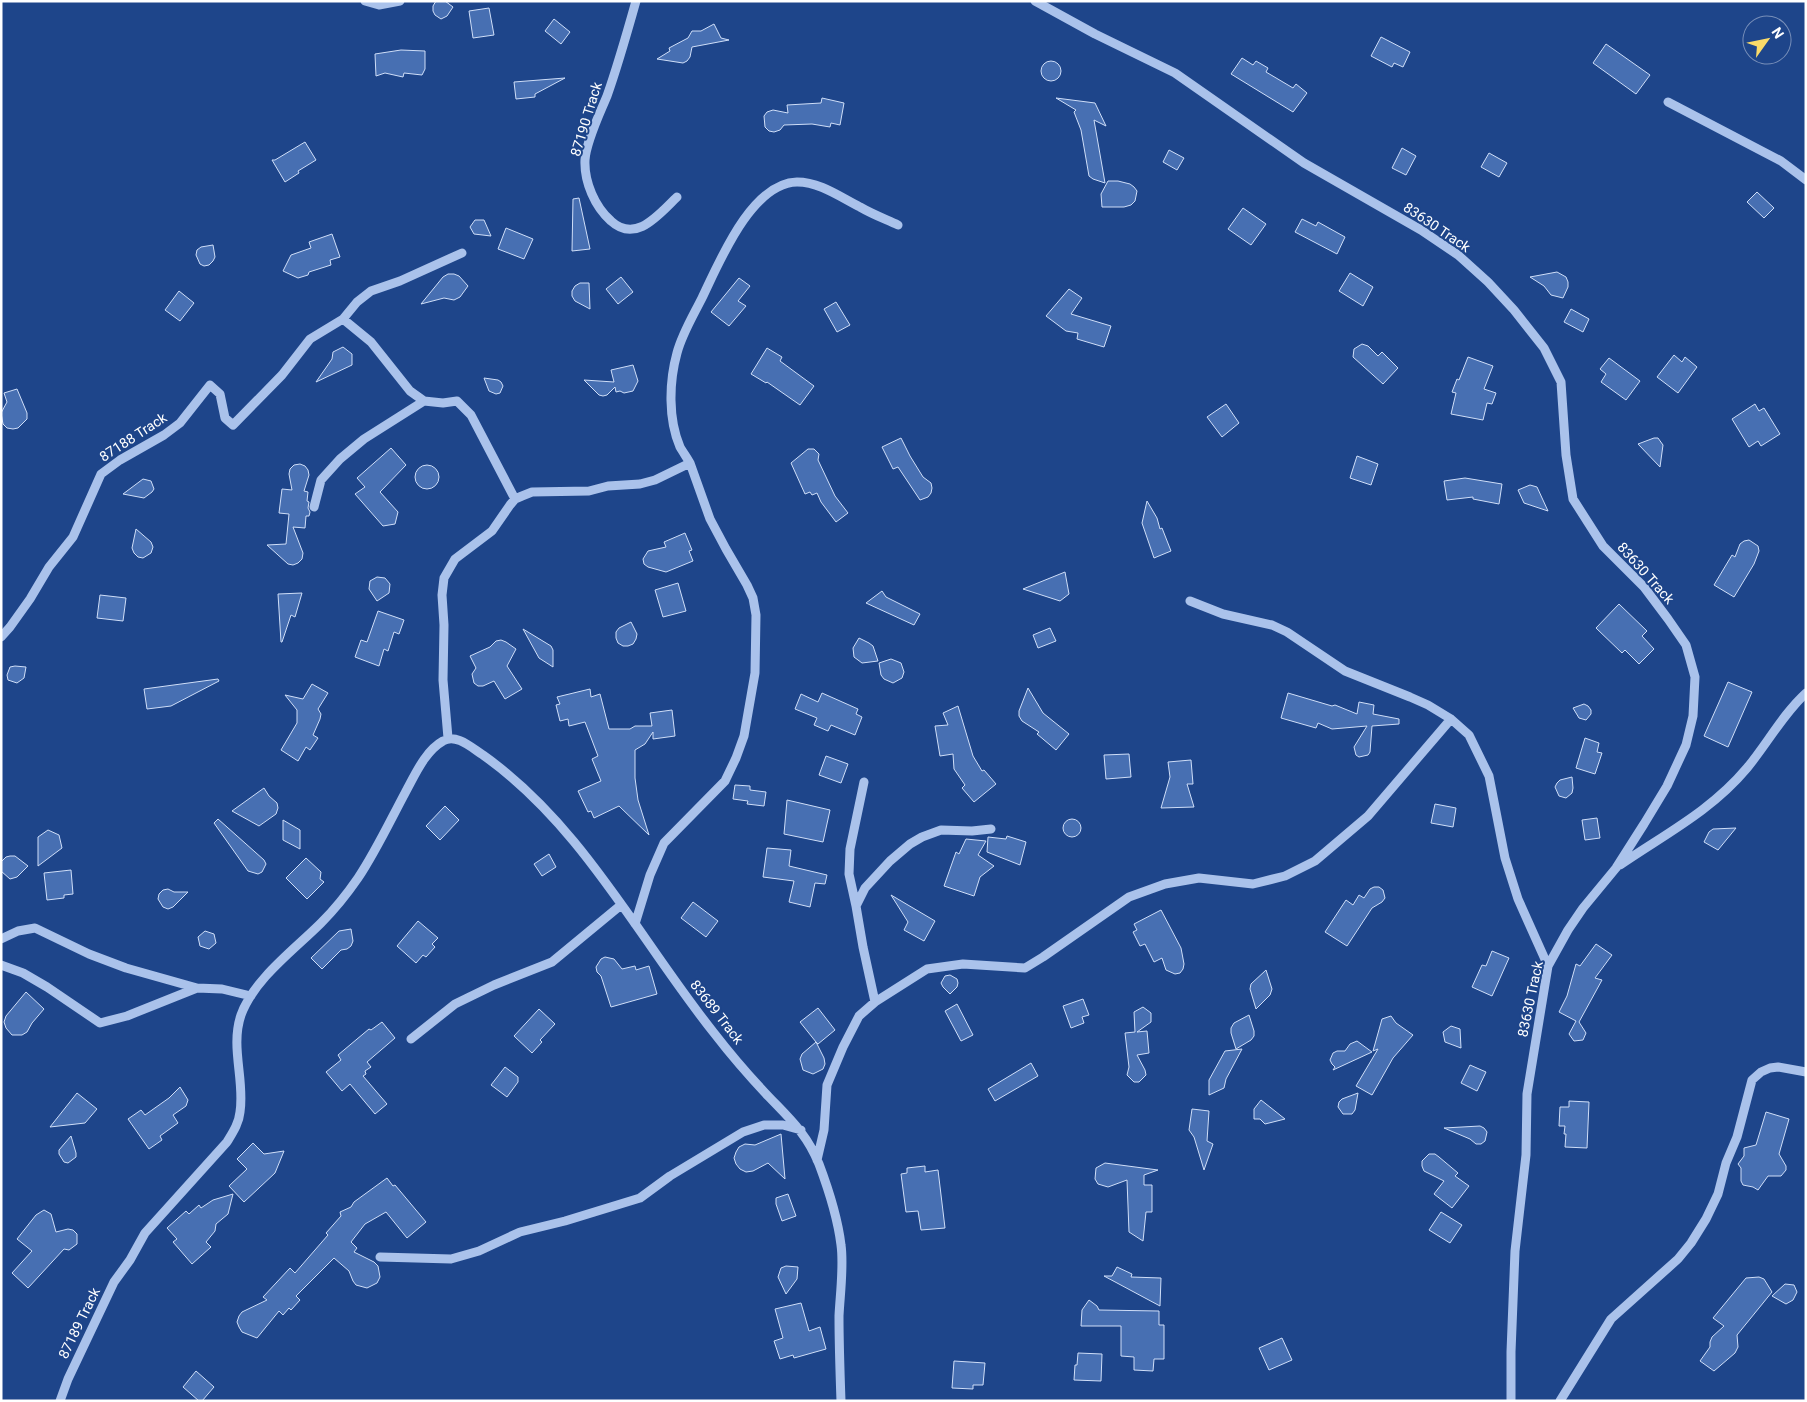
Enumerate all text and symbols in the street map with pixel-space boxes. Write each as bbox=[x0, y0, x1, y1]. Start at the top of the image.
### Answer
north arrow bbox=[1742, 15, 1792, 65]
text: N bbox=[1768, 24, 1787, 41]
street label: 87190 Track bbox=[567, 79, 605, 158]
street label: 83630 Track bbox=[1401, 199, 1474, 256]
street label: 87188 Track bbox=[96, 409, 170, 465]
street label: 83630 Track bbox=[1614, 539, 1678, 608]
street label: 83630 Track bbox=[1514, 959, 1546, 1038]
street label: 83689 Track bbox=[687, 977, 748, 1048]
street label: 87189 Track bbox=[55, 1284, 103, 1361]

